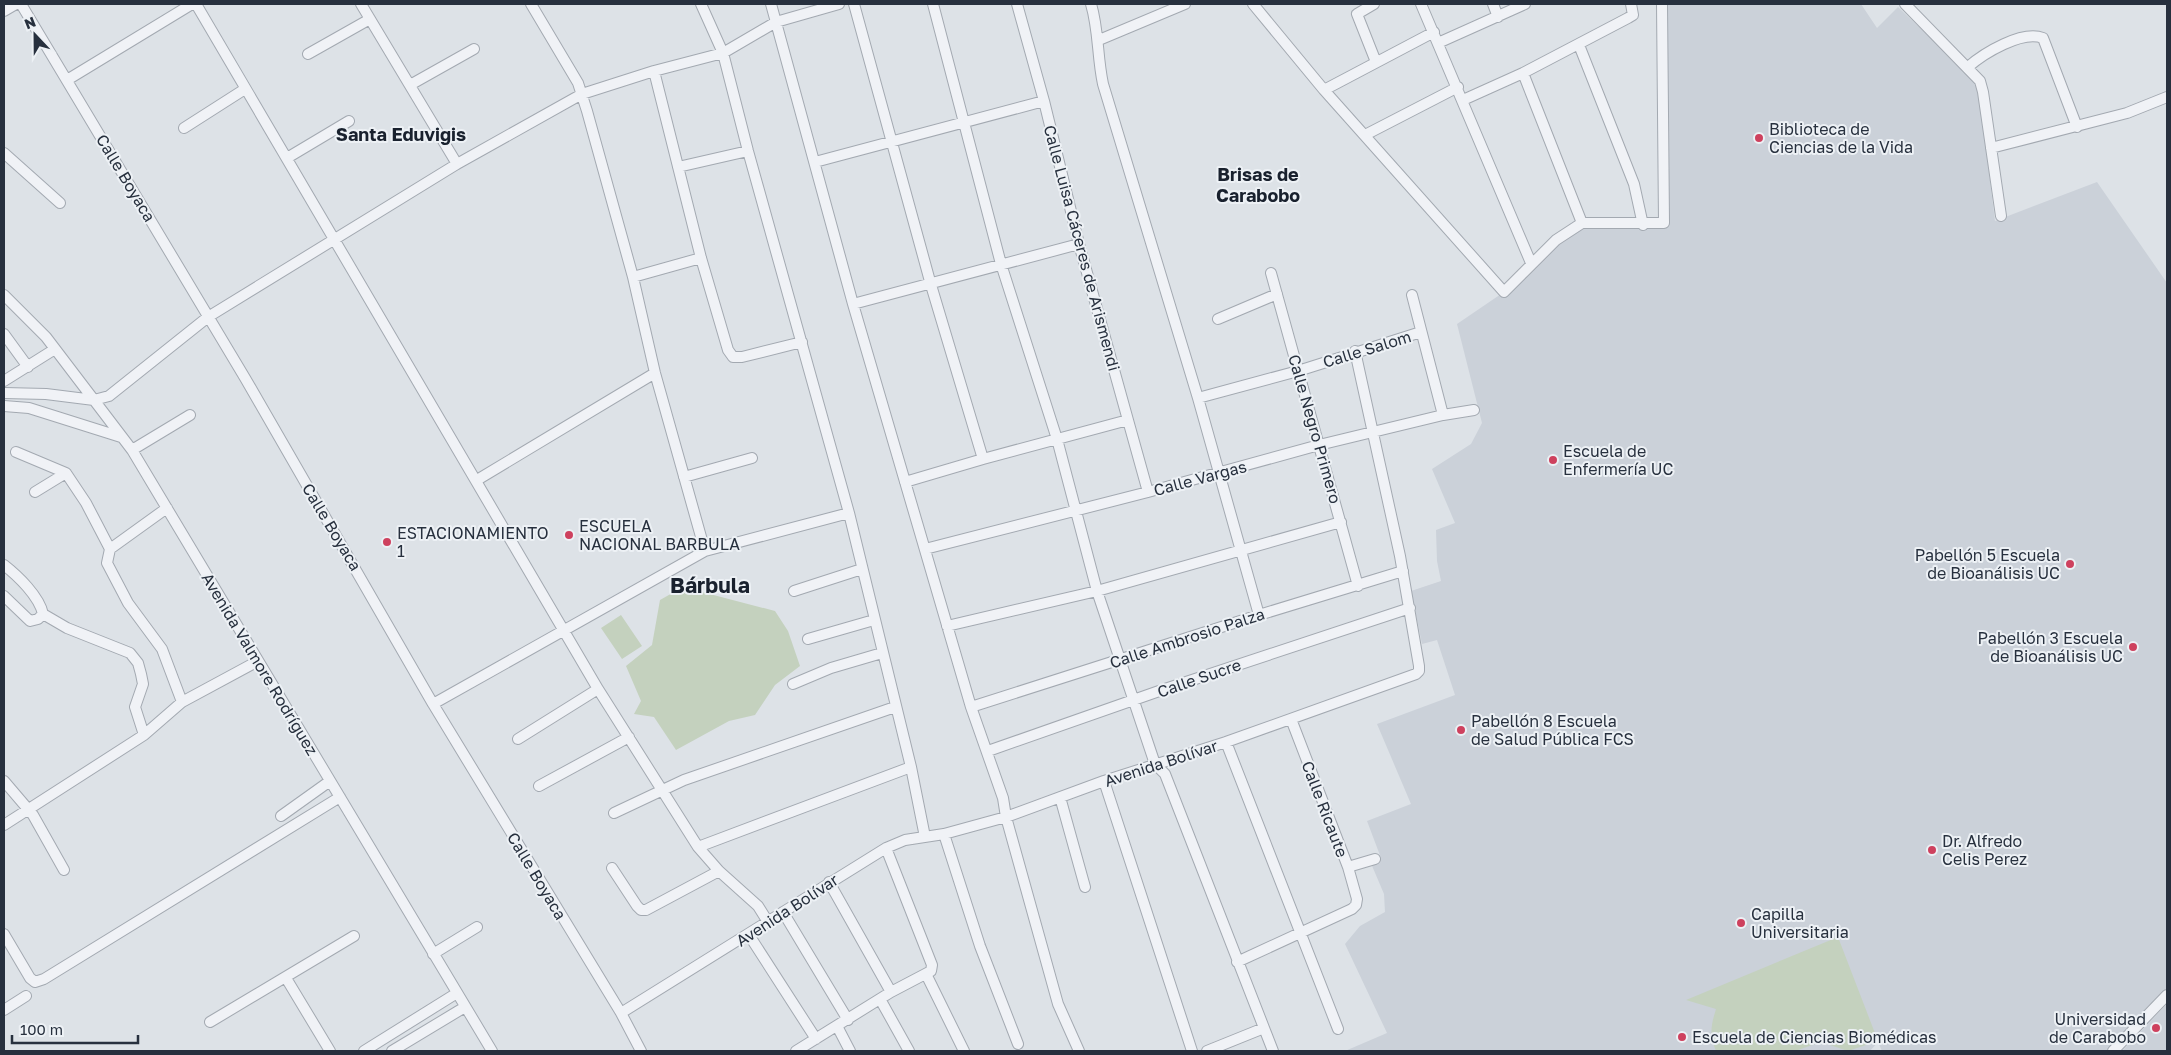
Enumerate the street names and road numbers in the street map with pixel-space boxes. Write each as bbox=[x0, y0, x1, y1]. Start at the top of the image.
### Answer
street label: Calle Luisa Cáceres de Arismendi bbox=[1040, 123, 1124, 373]
street label: Calle Boyaca bbox=[92, 131, 160, 225]
street label: Calle Salom bbox=[1320, 326, 1414, 372]
street label: Calle Negro Primero bbox=[1284, 352, 1346, 506]
street label: Calle Vargas bbox=[1151, 456, 1249, 500]
street label: Calle Boyaca bbox=[298, 480, 366, 574]
street label: Avenida Valmore Rodríguez bbox=[198, 569, 322, 759]
street label: Calle Ambrosio Palza bbox=[1107, 603, 1267, 673]
street label: Calle Sucre bbox=[1154, 654, 1244, 702]
street label: Avenida Bolívar bbox=[1102, 735, 1220, 791]
street label: Calle Ricaute bbox=[1297, 758, 1353, 860]
street label: Calle Boyaca bbox=[503, 829, 571, 923]
street label: Avenida Bolívar bbox=[732, 869, 842, 951]

